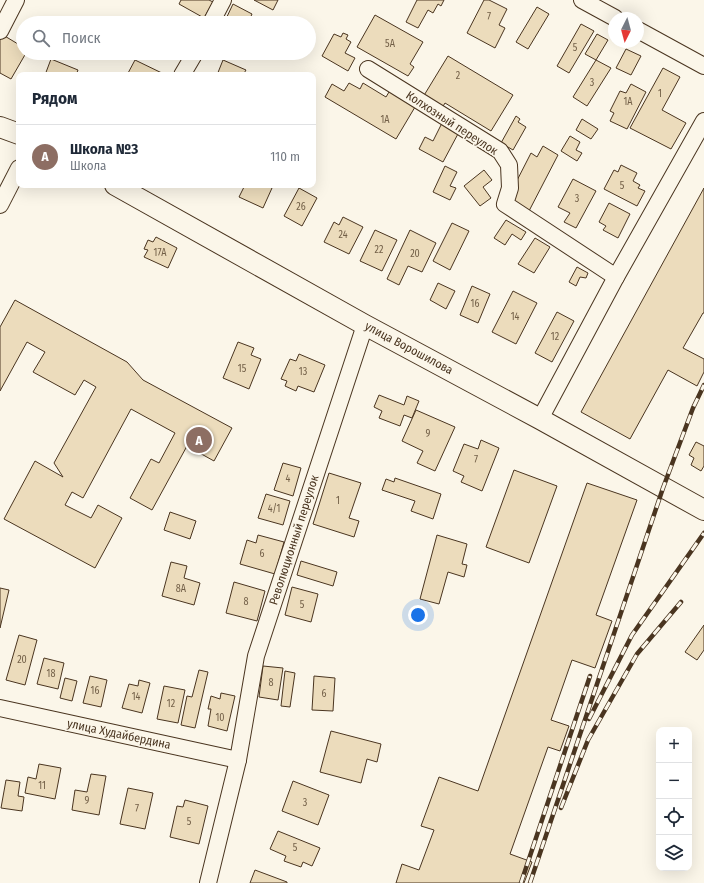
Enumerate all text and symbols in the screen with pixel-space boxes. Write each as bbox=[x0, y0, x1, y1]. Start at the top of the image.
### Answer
house number: 7 bbox=[487, 11, 491, 23]
north arrow bbox=[608, 12, 644, 48]
search box bbox=[16, 16, 316, 60]
icon: search bbox=[30, 27, 52, 49]
text: Поиск bbox=[62, 29, 100, 47]
house number: 5А bbox=[385, 38, 396, 50]
house number: 5 bbox=[573, 42, 578, 54]
house number: 2 bbox=[456, 70, 461, 82]
house number: 3 bbox=[590, 77, 595, 89]
text: Рядом bbox=[32, 88, 77, 109]
street label: Колхозный переулок bbox=[403, 88, 501, 158]
house number: 1 bbox=[658, 88, 662, 100]
house number: 1А bbox=[623, 96, 633, 108]
house number: 1А bbox=[380, 114, 390, 126]
text: Школа №3 bbox=[70, 140, 138, 158]
text: A bbox=[41, 149, 49, 164]
text: 110 m bbox=[270, 149, 300, 164]
text: Школа bbox=[70, 158, 106, 173]
house number: 5 bbox=[620, 180, 625, 192]
house number: 3 bbox=[575, 193, 580, 205]
house number: 26 bbox=[296, 201, 306, 213]
house number: 24 bbox=[338, 229, 348, 241]
house number: 22 bbox=[375, 244, 384, 256]
house number: 17А bbox=[154, 247, 167, 259]
house number: 20 bbox=[410, 248, 420, 260]
house number: 16 bbox=[471, 298, 479, 310]
house number: 14 bbox=[511, 311, 520, 323]
street label: улица Ворошилова bbox=[363, 319, 456, 377]
house number: 12 bbox=[551, 331, 560, 343]
house number: 15 bbox=[238, 363, 247, 375]
house number: 13 bbox=[299, 366, 308, 378]
pin: A bbox=[186, 425, 212, 455]
house number: 9 bbox=[426, 428, 431, 440]
house number: 7 bbox=[474, 454, 478, 466]
street label: Революционный переулок bbox=[266, 473, 322, 607]
house number: 4 bbox=[286, 473, 291, 485]
house number: 1 bbox=[336, 495, 340, 507]
house number: 4/1 bbox=[268, 503, 280, 515]
house number: 6 bbox=[260, 548, 265, 560]
house number: 8А bbox=[176, 583, 187, 595]
house number: 8 bbox=[244, 596, 249, 608]
house number: 5 bbox=[300, 599, 305, 611]
your location bbox=[408, 605, 428, 625]
house number: 20 bbox=[17, 654, 27, 666]
house number: 18 bbox=[47, 668, 55, 680]
house number: 8 bbox=[269, 677, 274, 689]
house number: 16 bbox=[91, 685, 99, 697]
house number: 6 bbox=[322, 688, 327, 700]
house number: 14 bbox=[132, 691, 141, 703]
house number: 12 bbox=[167, 698, 176, 710]
house number: 10 bbox=[215, 712, 225, 724]
street label: улица Худайбердина bbox=[66, 716, 172, 752]
map controls bbox=[656, 727, 692, 871]
button: + bbox=[656, 727, 692, 763]
button: − bbox=[656, 763, 692, 799]
house number: 11 bbox=[38, 780, 46, 792]
house number: 9 bbox=[85, 795, 90, 807]
house number: 3 bbox=[303, 797, 308, 809]
button: locate bbox=[656, 799, 692, 835]
house number: 7 bbox=[135, 803, 139, 815]
house number: 5 bbox=[187, 816, 192, 828]
button: layers bbox=[656, 835, 692, 871]
house number: 5 bbox=[293, 842, 298, 854]

